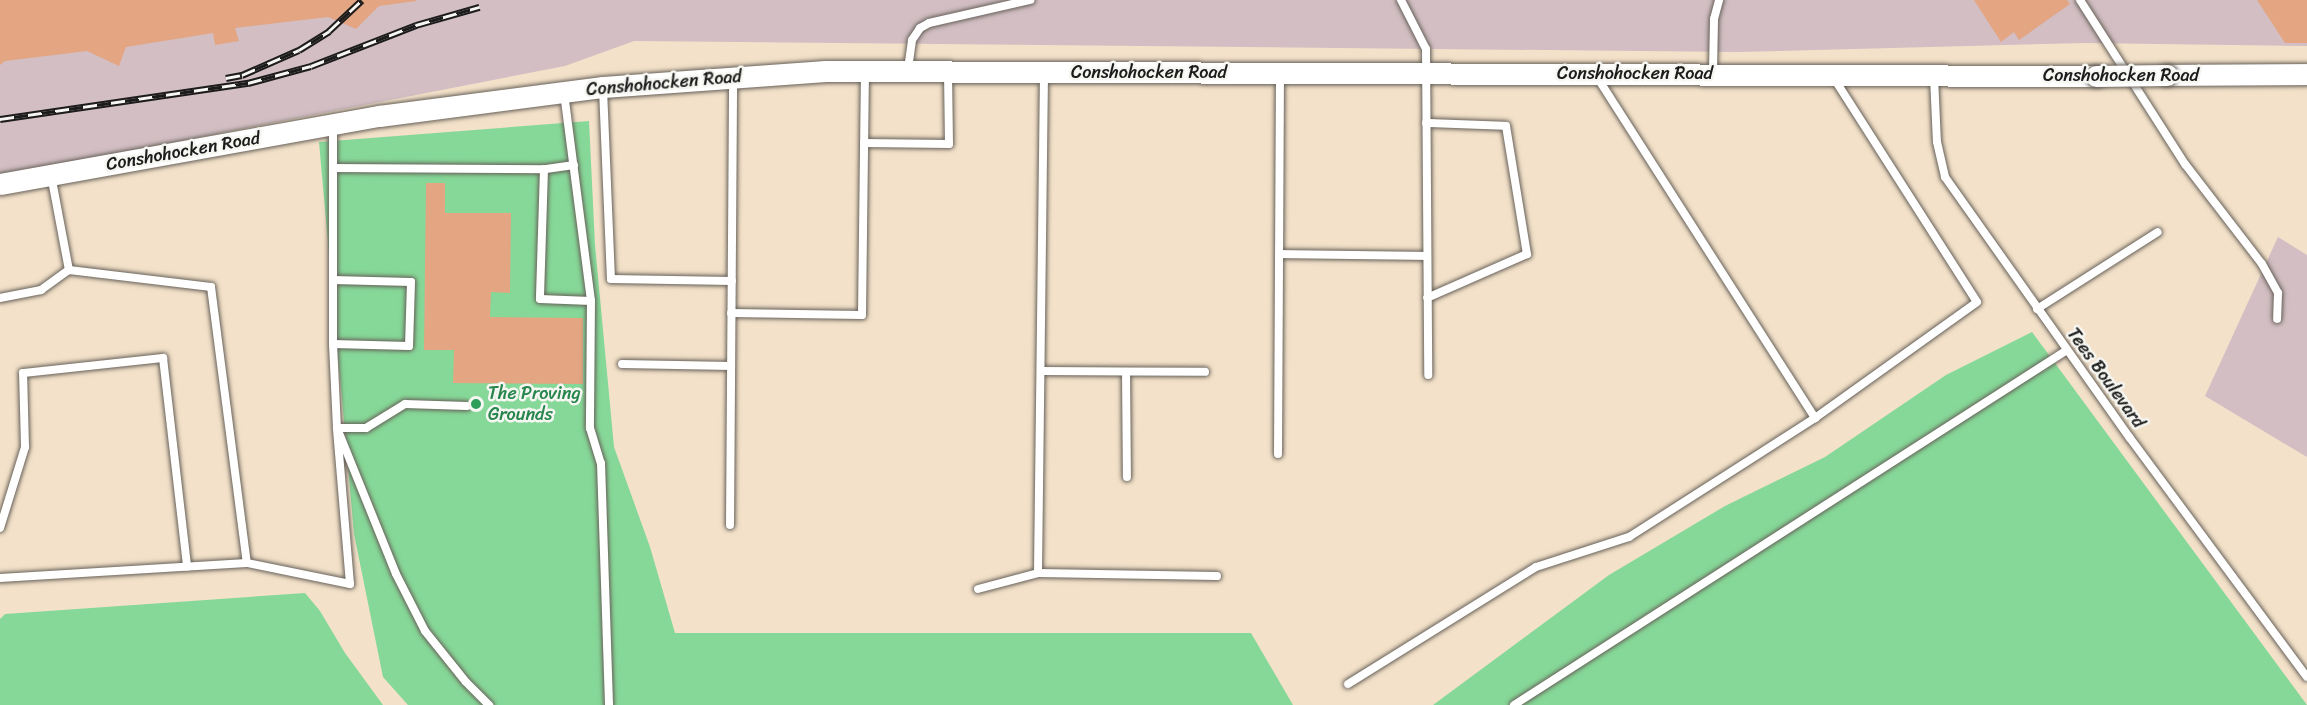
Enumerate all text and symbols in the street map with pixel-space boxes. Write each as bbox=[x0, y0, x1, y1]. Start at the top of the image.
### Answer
street label: Conshohocken Road bbox=[1071, 61, 1227, 83]
street label: Conshohocken Road bbox=[1557, 62, 1713, 84]
street label: Conshohocken Road bbox=[2043, 64, 2199, 86]
street label: Conshohocken Road bbox=[585, 65, 743, 101]
street label: Conshohocken Road bbox=[104, 127, 262, 175]
street label: Tees Boulevard bbox=[2063, 324, 2149, 432]
place label: The Proving Grounds bbox=[488, 383, 581, 426]
marker: The Proving Grounds bbox=[469, 397, 483, 411]

